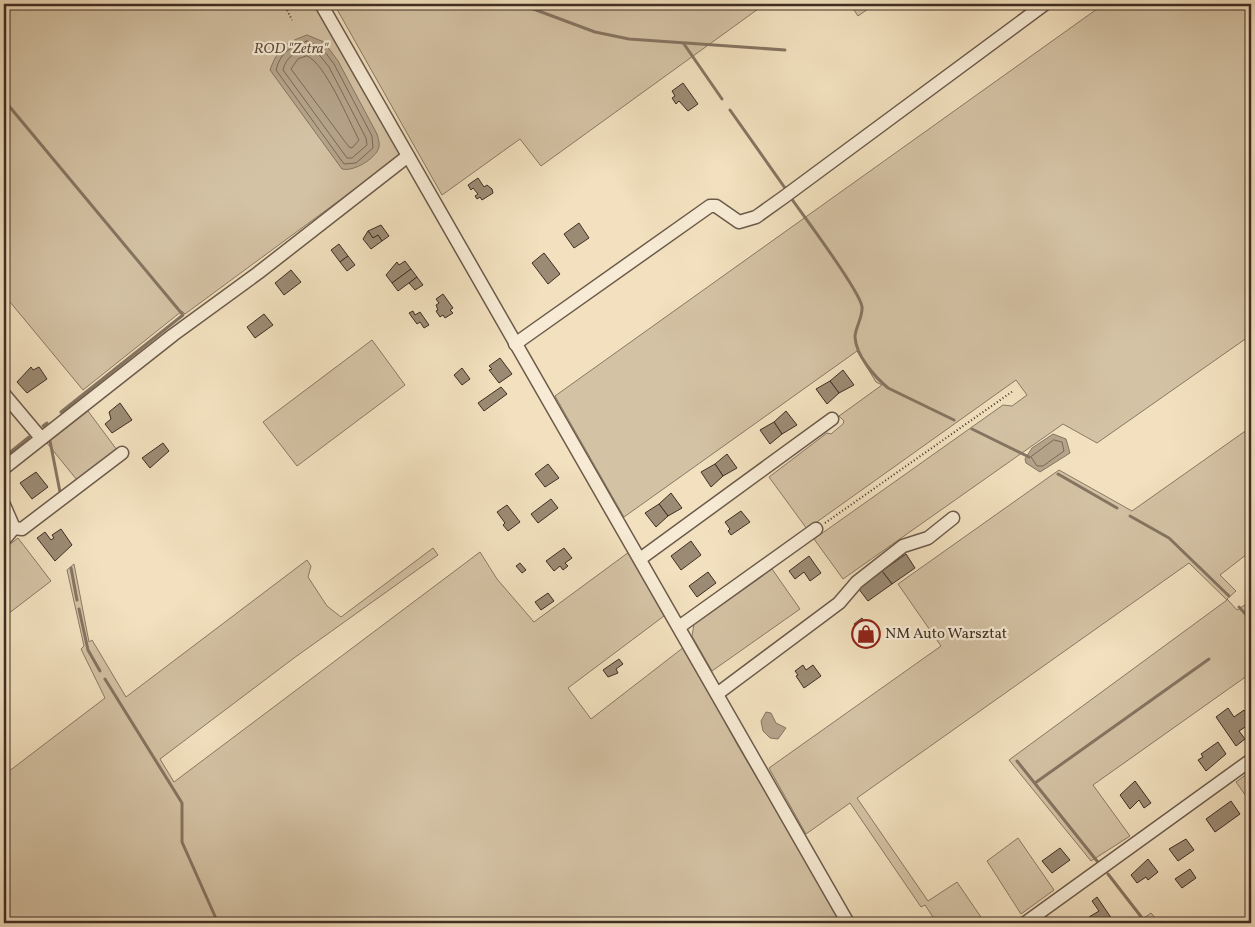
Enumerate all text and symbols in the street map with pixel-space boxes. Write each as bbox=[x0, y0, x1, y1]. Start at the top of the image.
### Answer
park label: ROD "Zetra" bbox=[254, 39, 329, 60]
shop icon: NM Auto Warsztat bbox=[851, 619, 881, 649]
place label: NM Auto Warsztat bbox=[885, 624, 1007, 645]

